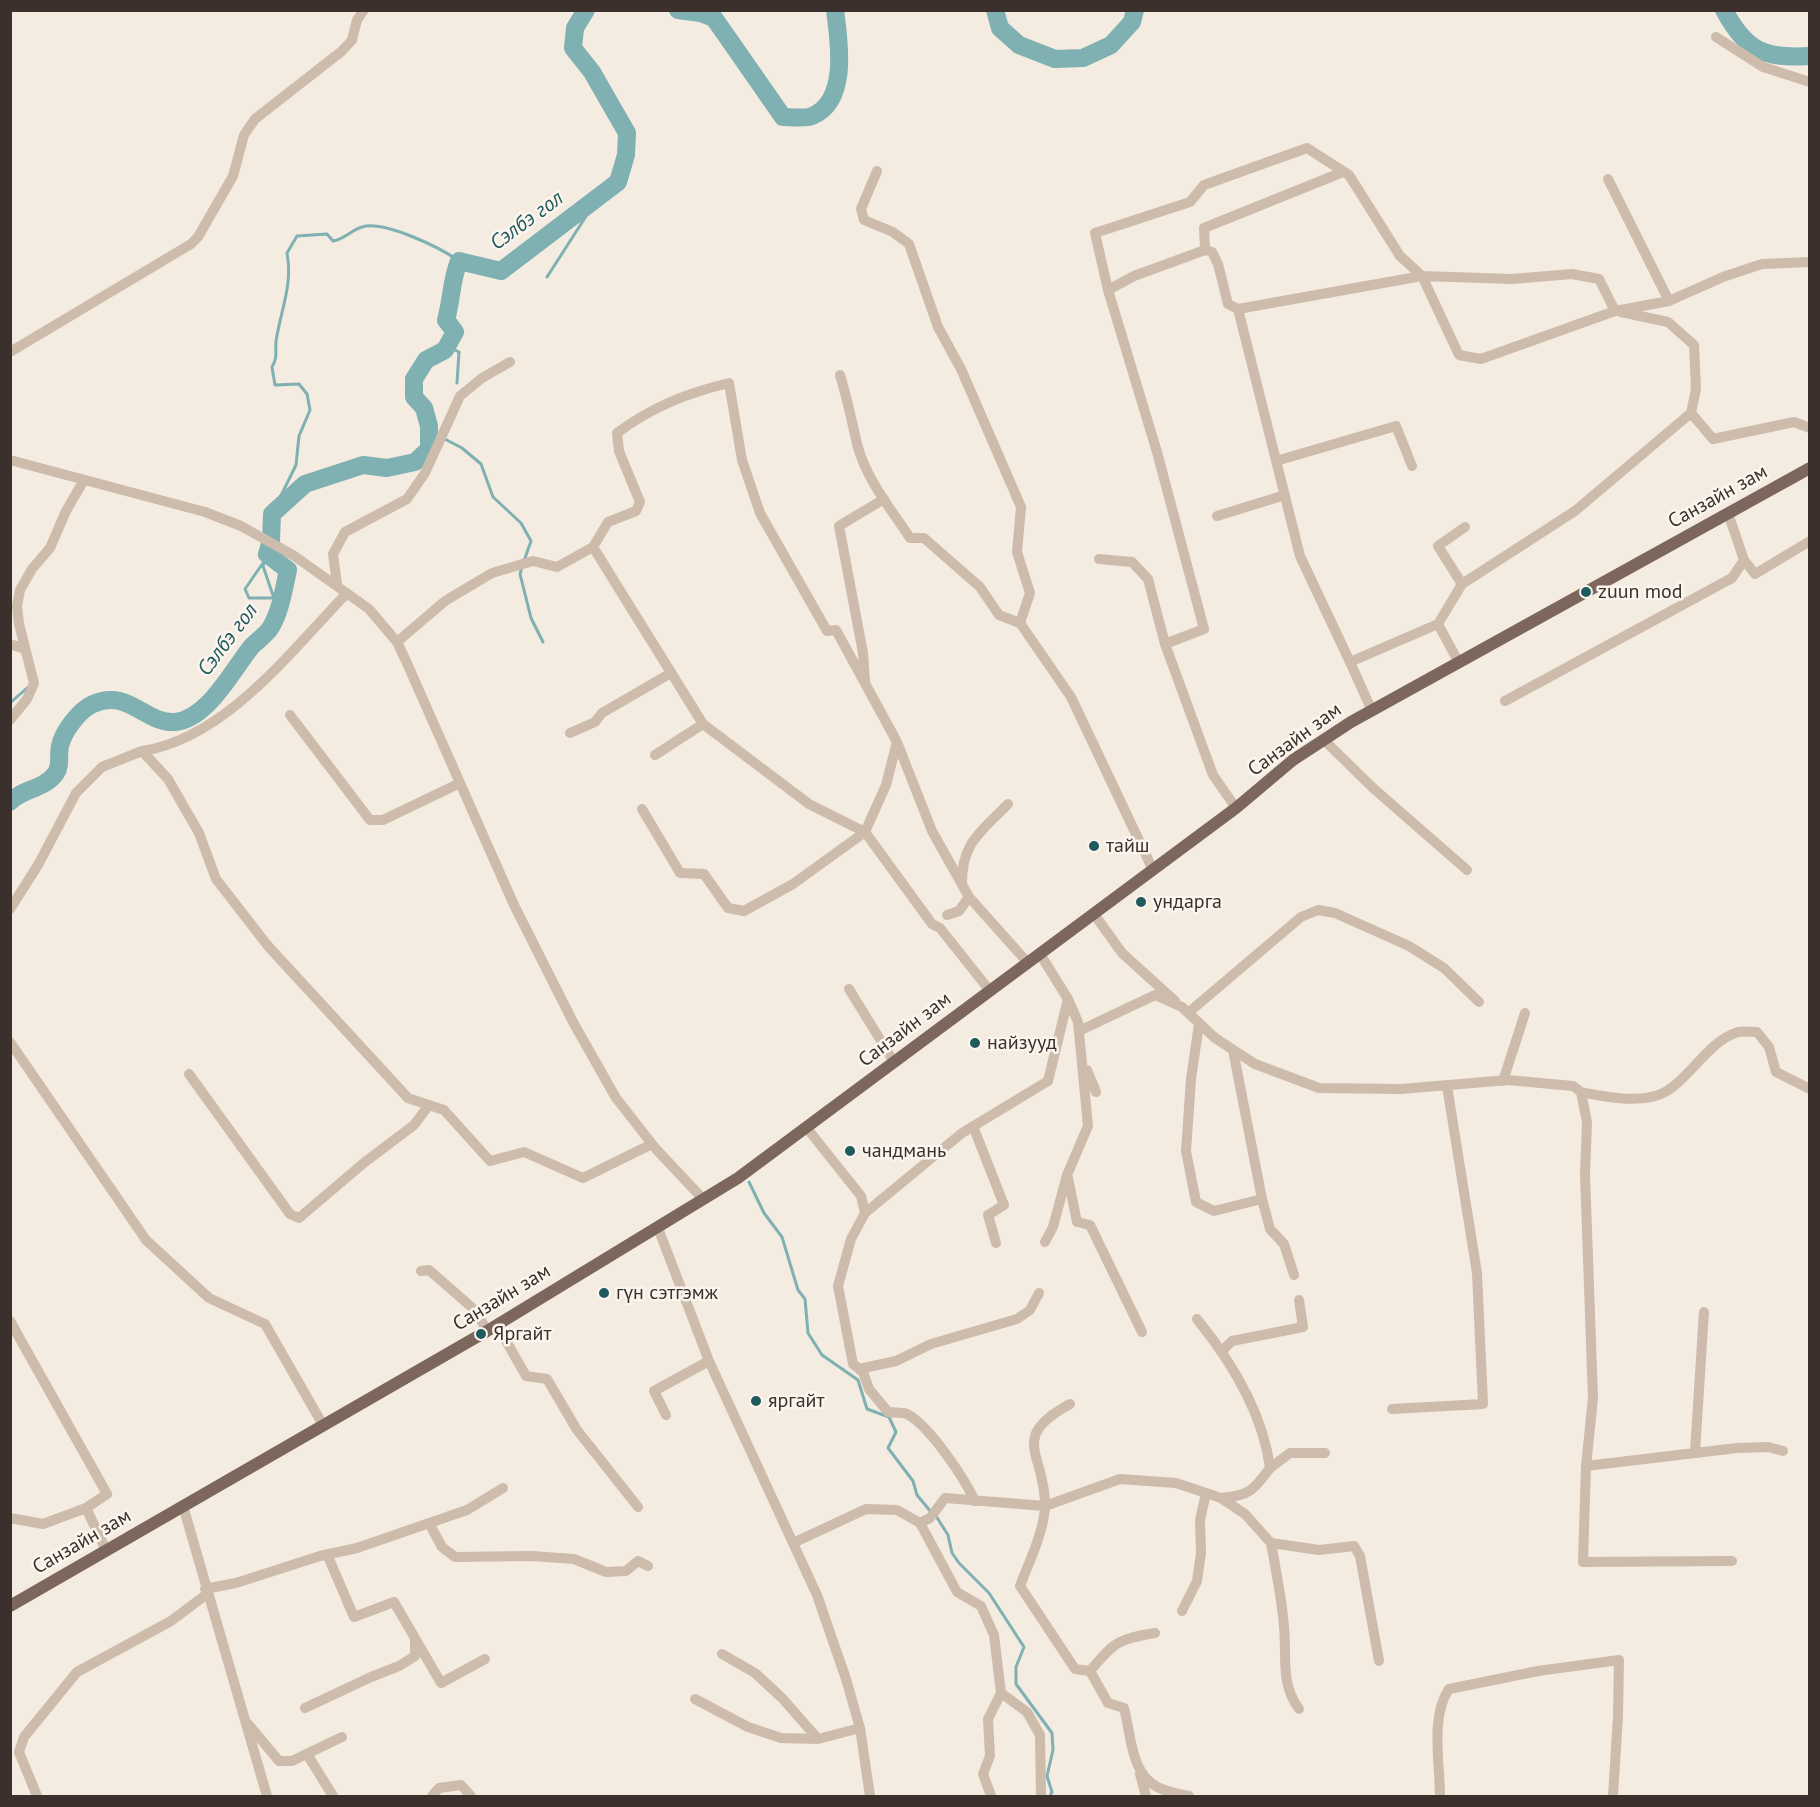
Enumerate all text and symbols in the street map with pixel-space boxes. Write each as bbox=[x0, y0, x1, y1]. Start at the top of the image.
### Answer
water label: Сэлбэ гол bbox=[485, 186, 569, 256]
street label: Санзайн зам bbox=[1664, 460, 1772, 534]
place label: zuun mod bbox=[1598, 580, 1682, 604]
marker: zuun mod bbox=[1579, 585, 1593, 599]
water label: Сэлбэ гол bbox=[193, 599, 263, 681]
street label: Санзайн зам bbox=[1244, 698, 1346, 782]
place label: тайш bbox=[1106, 834, 1150, 858]
marker: тайш bbox=[1087, 839, 1101, 853]
place label: ундарга bbox=[1153, 890, 1222, 914]
marker: ундарга bbox=[1134, 895, 1148, 909]
street label: Санзайн зам bbox=[854, 987, 956, 1073]
place label: найзууд bbox=[987, 1031, 1057, 1055]
marker: найзууд bbox=[968, 1036, 982, 1050]
place label: чандмань bbox=[862, 1139, 946, 1163]
marker: чандмань bbox=[843, 1144, 857, 1158]
street label: Санзайн зам bbox=[449, 1259, 555, 1337]
place label: гүн сэтгэмж bbox=[616, 1281, 718, 1305]
marker: гүн сэтгэмж bbox=[597, 1286, 611, 1300]
place label: Яргайт bbox=[493, 1322, 551, 1346]
marker: Яргайт bbox=[474, 1327, 488, 1341]
place label: яргайт bbox=[768, 1389, 824, 1413]
marker: яргайт bbox=[749, 1394, 763, 1408]
street label: Санзайн зам bbox=[29, 1504, 135, 1580]

